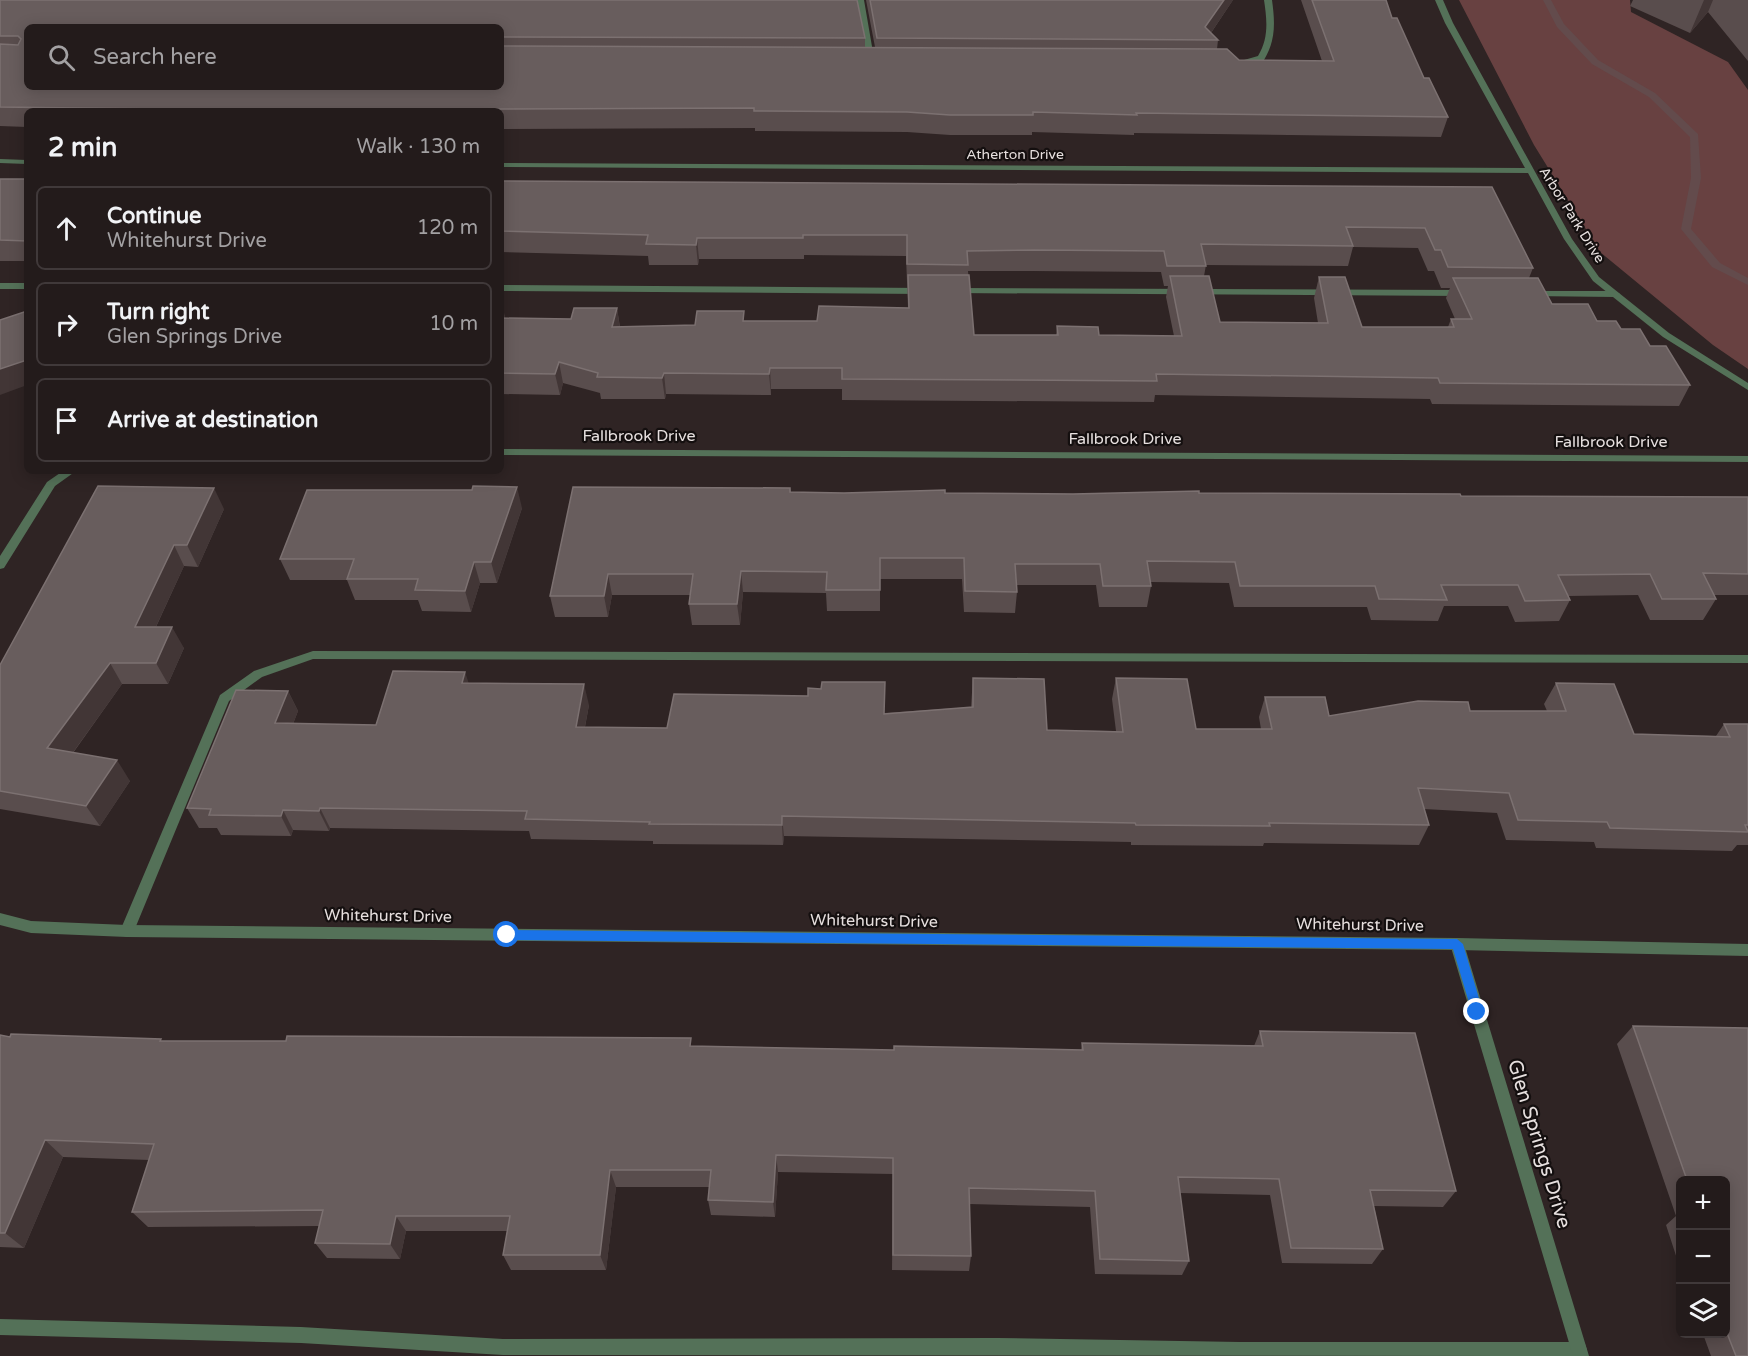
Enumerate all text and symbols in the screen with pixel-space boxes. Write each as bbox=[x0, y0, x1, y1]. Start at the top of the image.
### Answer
search box bbox=[24, 24, 504, 90]
icon: search bbox=[45, 41, 78, 74]
text: Search here bbox=[93, 44, 217, 70]
text: 2 min bbox=[48, 132, 117, 163]
text: Walk · 130 m bbox=[357, 135, 480, 159]
street label: Atherton Drive bbox=[966, 146, 1064, 163]
street label: Arbor Park Drive bbox=[1536, 164, 1608, 266]
text: Continue bbox=[107, 203, 202, 229]
icon: ahead bbox=[50, 212, 83, 245]
text: 120 m bbox=[417, 216, 478, 240]
text: Whitehurst Drive bbox=[107, 229, 267, 253]
text: Turn right bbox=[107, 299, 209, 325]
icon: right bbox=[50, 308, 83, 341]
text: 10 m bbox=[429, 312, 478, 336]
text: Glen Springs Drive bbox=[107, 325, 282, 349]
icon: arrive bbox=[50, 404, 83, 437]
text: Arrive at destination bbox=[107, 407, 318, 433]
street label: Fallbrook Drive bbox=[582, 426, 696, 446]
street label: Fallbrook Drive bbox=[1068, 429, 1182, 449]
street label: Fallbrook Drive bbox=[1554, 432, 1668, 452]
street label: Whitehurst Drive bbox=[324, 905, 452, 927]
street label: Whitehurst Drive bbox=[810, 910, 938, 932]
street label: Whitehurst Drive bbox=[1296, 914, 1424, 936]
route start bbox=[493, 921, 519, 947]
route end bbox=[1463, 998, 1489, 1024]
street label: Glen Springs Drive bbox=[1502, 1057, 1576, 1231]
map controls bbox=[1676, 1176, 1730, 1338]
button: + bbox=[1676, 1176, 1730, 1230]
button: − bbox=[1676, 1230, 1730, 1284]
button: layers bbox=[1676, 1284, 1730, 1338]

